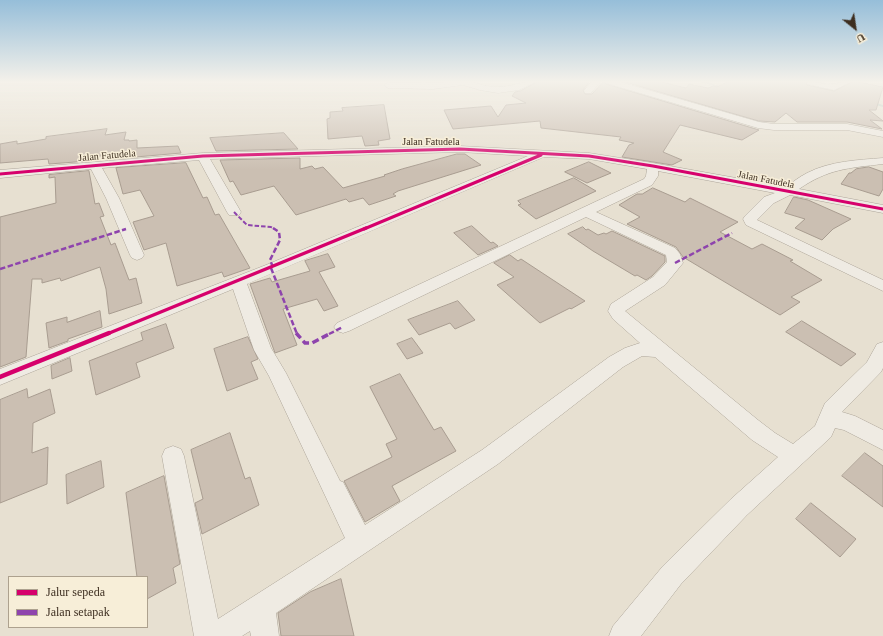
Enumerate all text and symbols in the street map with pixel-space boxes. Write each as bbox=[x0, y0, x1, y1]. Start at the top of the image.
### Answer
north arrow bbox=[835, 8, 875, 48]
text: U bbox=[855, 31, 867, 46]
street label: Jalan Fatudela bbox=[402, 136, 460, 148]
street label: Jalan Fatudela bbox=[78, 148, 136, 164]
street label: Jalan Fatudela bbox=[737, 169, 795, 191]
legend bbox=[8, 576, 148, 628]
text: Jalur sepeda bbox=[46, 585, 105, 599]
text: Jalan setapak bbox=[46, 605, 110, 619]

